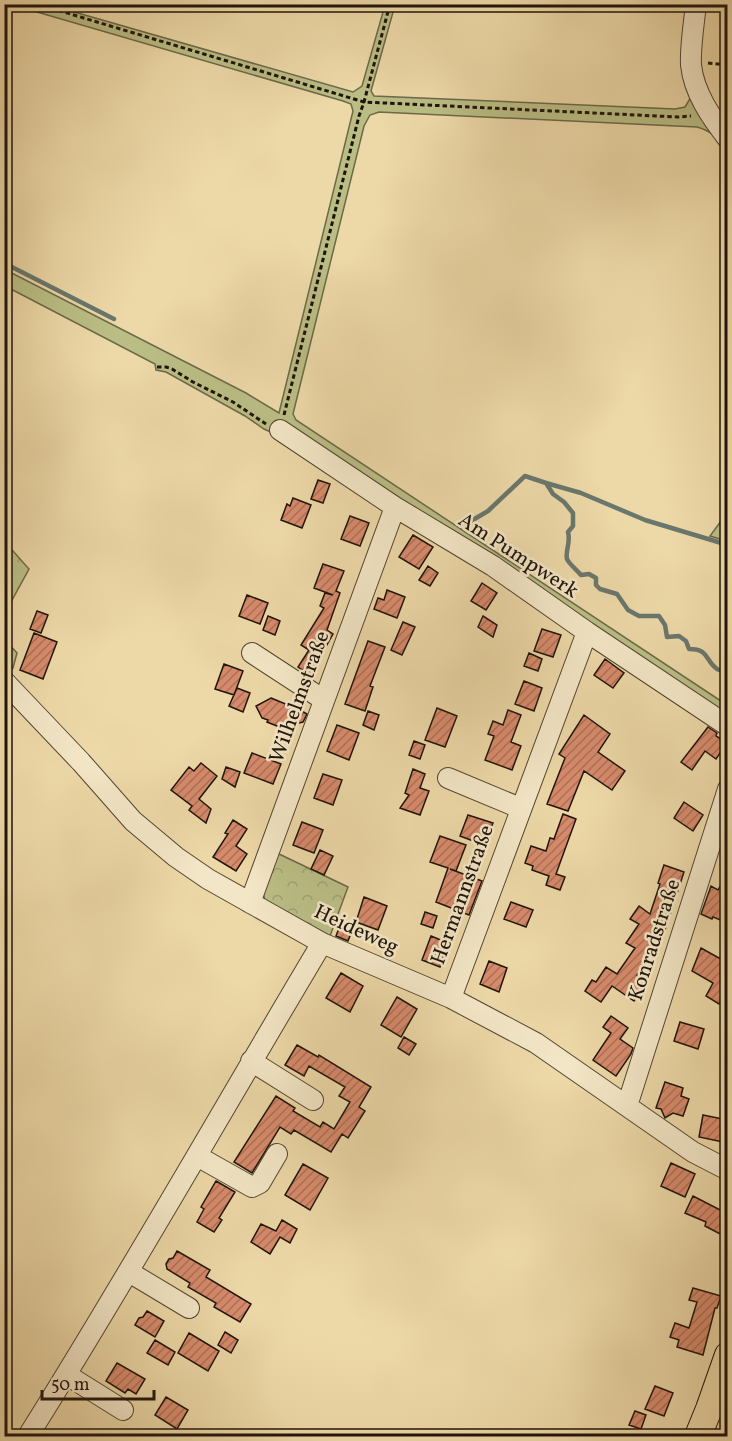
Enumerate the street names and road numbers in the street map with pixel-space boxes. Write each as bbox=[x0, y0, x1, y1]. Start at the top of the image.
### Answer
street label: Am Pumpwerk bbox=[452, 506, 584, 606]
street label: Wilhelmstraße bbox=[263, 627, 337, 767]
street label: Hermannstraße bbox=[424, 821, 502, 969]
street label: Konradstraße bbox=[622, 875, 688, 1005]
street label: Heideweg bbox=[309, 898, 403, 962]

